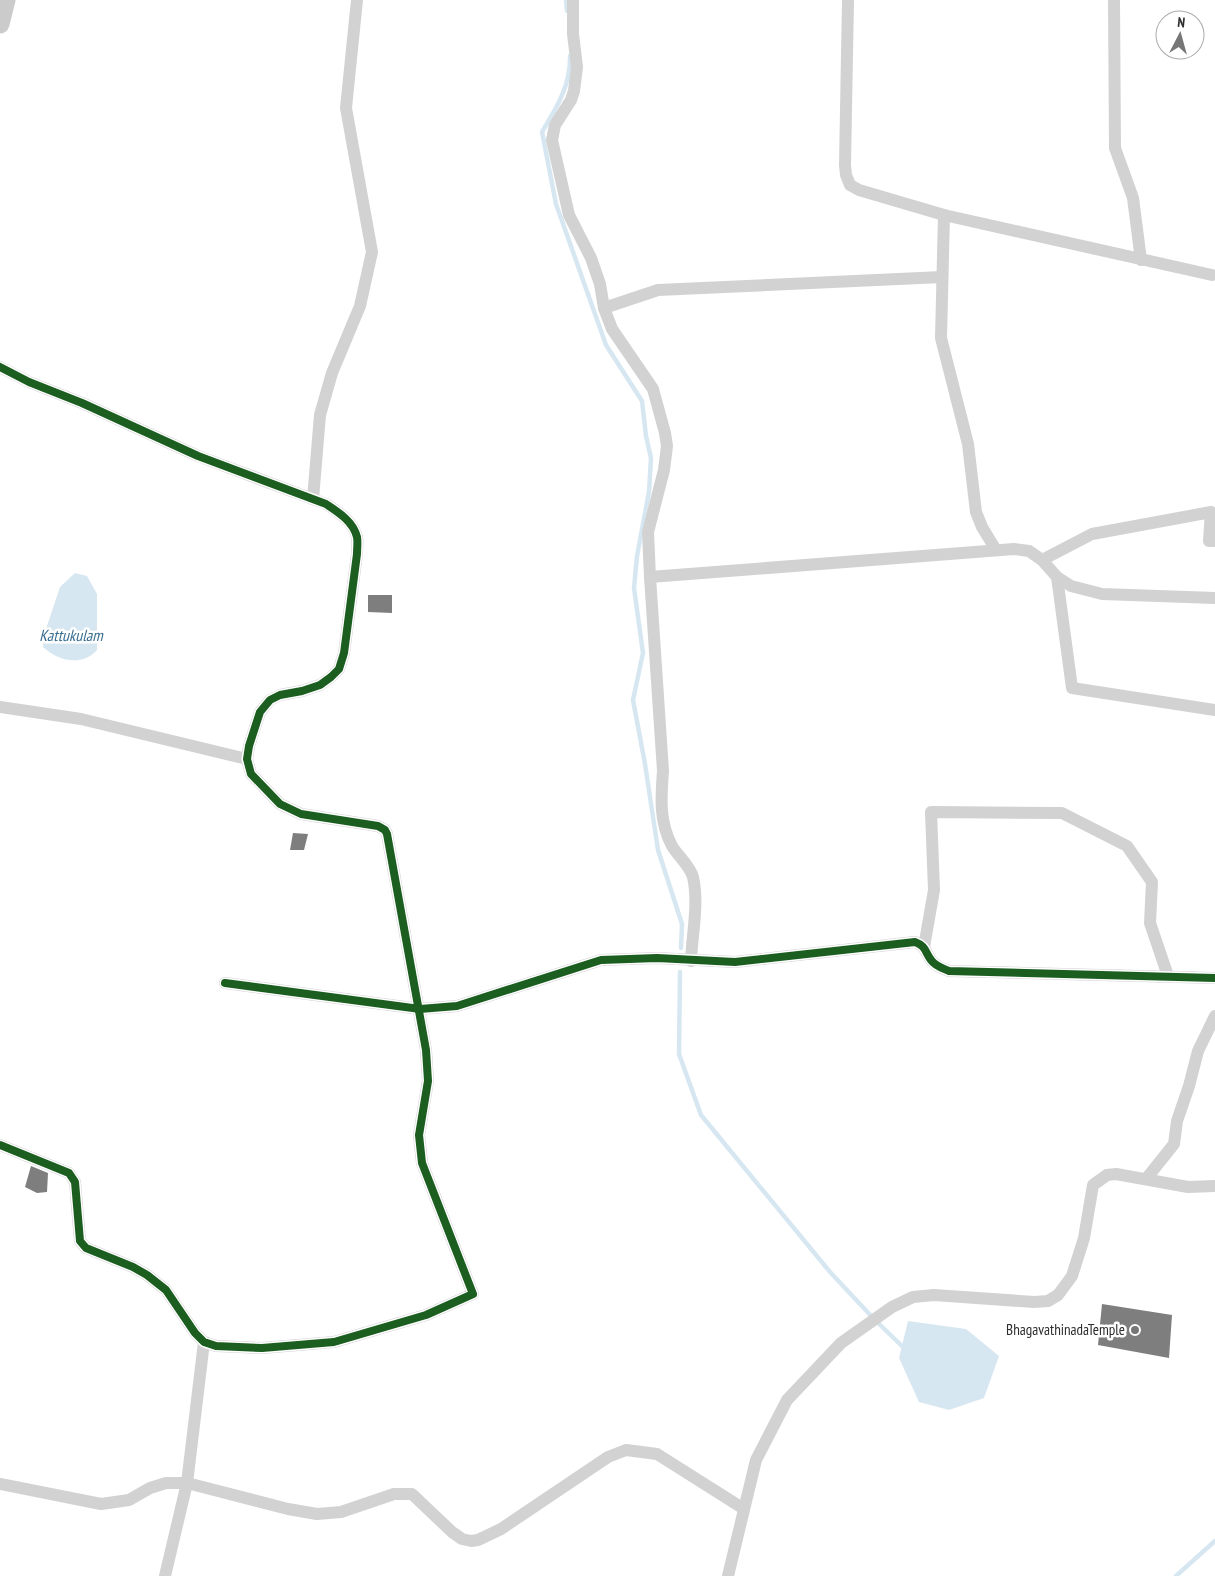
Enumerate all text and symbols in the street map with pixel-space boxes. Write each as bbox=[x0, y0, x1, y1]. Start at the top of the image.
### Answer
north arrow bbox=[1155, 10, 1205, 60]
text: N bbox=[1177, 13, 1186, 31]
water label: Kattukulam bbox=[39, 625, 104, 645]
place label: BhagavathinadaTemple bbox=[1006, 1320, 1125, 1339]
marker: BhagavathinadaTemple bbox=[1129, 1324, 1141, 1336]

